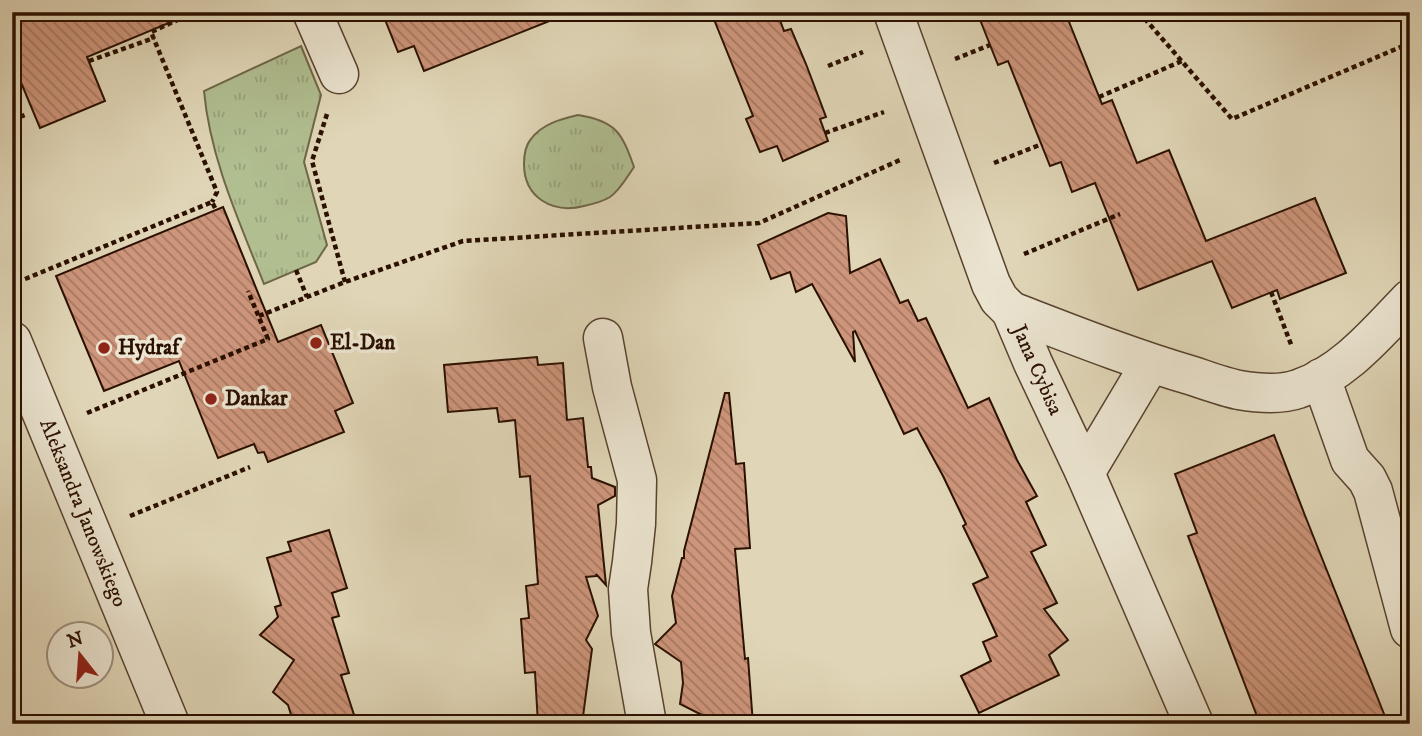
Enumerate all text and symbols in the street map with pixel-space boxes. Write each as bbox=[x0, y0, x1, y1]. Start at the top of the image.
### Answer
street label: Jana Cybisa bbox=[1005, 319, 1068, 419]
place label: El-Dan bbox=[330, 330, 396, 356]
place label: Hydraf bbox=[118, 335, 182, 361]
marker: El-Dan bbox=[308, 335, 324, 351]
marker: Hydraf bbox=[96, 340, 112, 356]
place label: Dankar bbox=[225, 386, 289, 412]
marker: Dankar bbox=[203, 391, 219, 407]
street label: Aleksandra Janowskiego bbox=[33, 415, 133, 611]
north arrow bbox=[46, 620, 116, 690]
text: N bbox=[65, 627, 87, 653]

